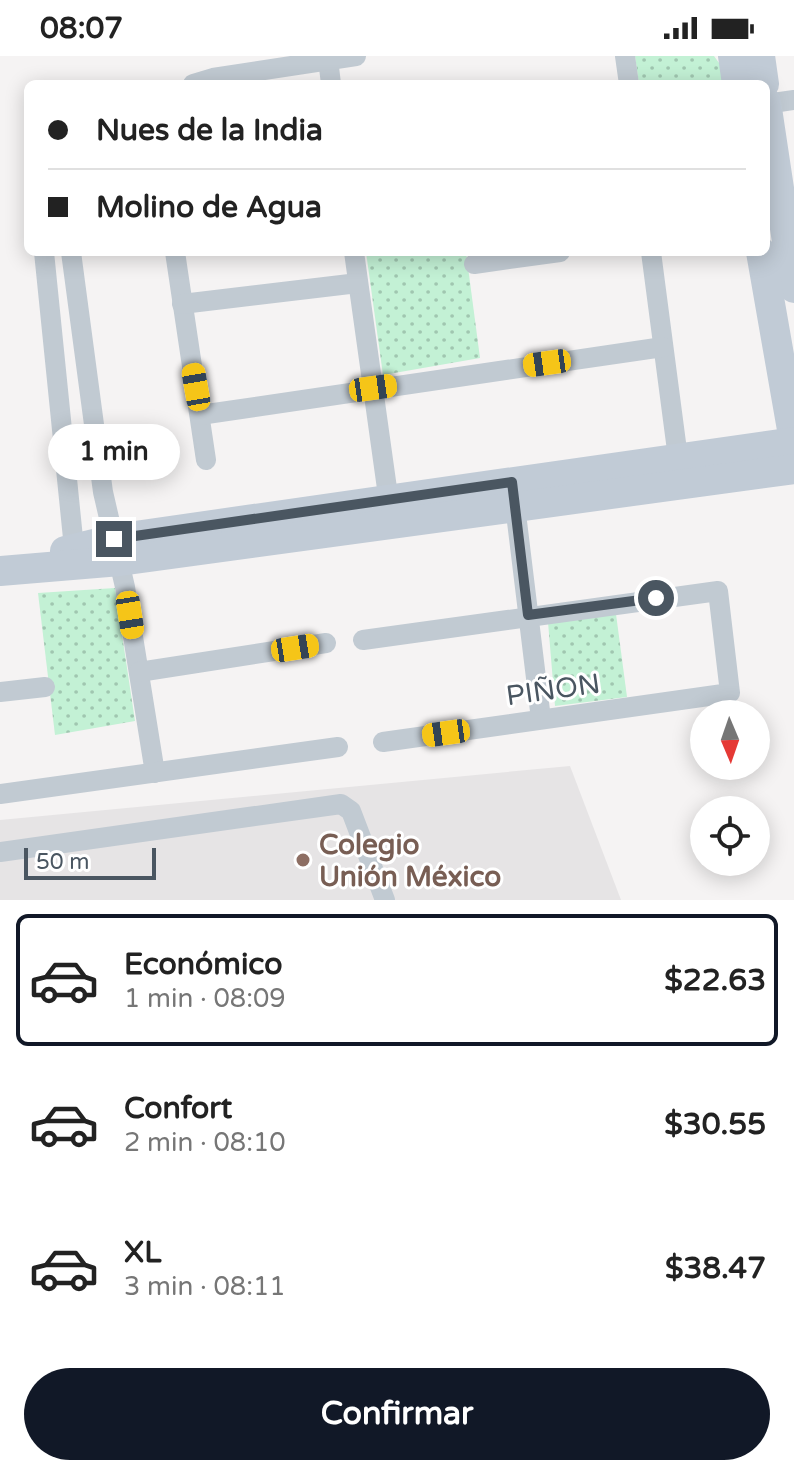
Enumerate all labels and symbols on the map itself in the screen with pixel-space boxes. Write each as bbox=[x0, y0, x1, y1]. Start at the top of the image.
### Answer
car bbox=[522, 348, 572, 378]
car bbox=[180, 361, 212, 413]
car bbox=[348, 373, 398, 403]
callout: 1 min bbox=[48, 423, 180, 479]
route end bbox=[96, 521, 132, 557]
route start bbox=[638, 580, 674, 616]
car bbox=[114, 589, 146, 641]
car bbox=[269, 632, 321, 664]
street label: PIÑON bbox=[504, 667, 602, 713]
north arrow bbox=[690, 700, 770, 780]
car bbox=[421, 718, 471, 748]
place label: Colegio Unión México bbox=[319, 828, 501, 894]
scale bar bbox=[24, 844, 156, 880]
marker: Colegio Unión México bbox=[294, 851, 312, 869]

